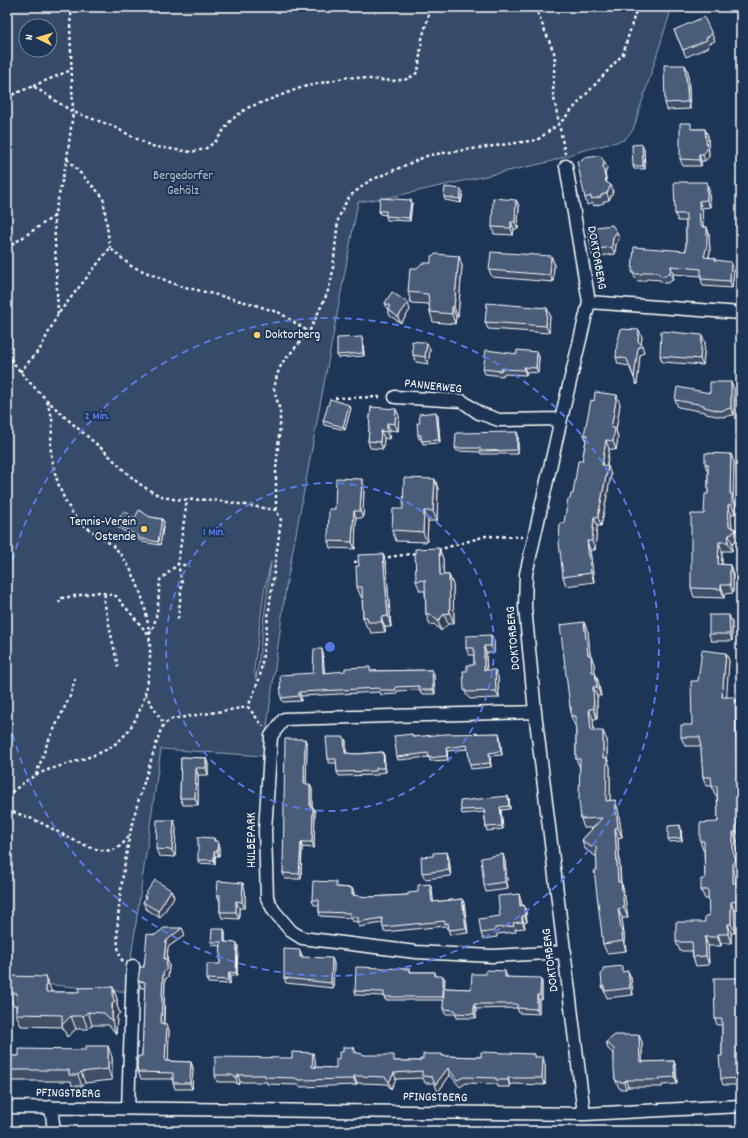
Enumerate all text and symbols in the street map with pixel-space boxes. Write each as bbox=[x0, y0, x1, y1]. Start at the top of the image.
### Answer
north arrow bbox=[18, 18, 58, 58]
text: N bbox=[22, 33, 38, 41]
park label: Bergedorfer Gehölz bbox=[153, 167, 213, 201]
street label: DOKTORBERG bbox=[581, 225, 611, 291]
place label: Doktorberg bbox=[265, 326, 320, 345]
marker: Doktorberg bbox=[252, 330, 262, 340]
street label: PANNERWEG bbox=[403, 375, 463, 399]
text: 2 Min. bbox=[85, 408, 109, 425]
place label: Tennis-Verein Ostende bbox=[70, 513, 136, 547]
marker: Tennis-Verein Ostende bbox=[139, 524, 149, 534]
text: 1 Min. bbox=[203, 524, 225, 541]
street label: DOKTORBERG bbox=[502, 605, 526, 671]
centre of rings bbox=[323, 640, 337, 654]
street label: HULBEPARK bbox=[243, 812, 262, 868]
street label: DOKTORBERG bbox=[538, 927, 564, 993]
street label: PFINGSTBERG bbox=[36, 1084, 100, 1104]
street label: PFINGSTBERG bbox=[403, 1088, 467, 1108]

